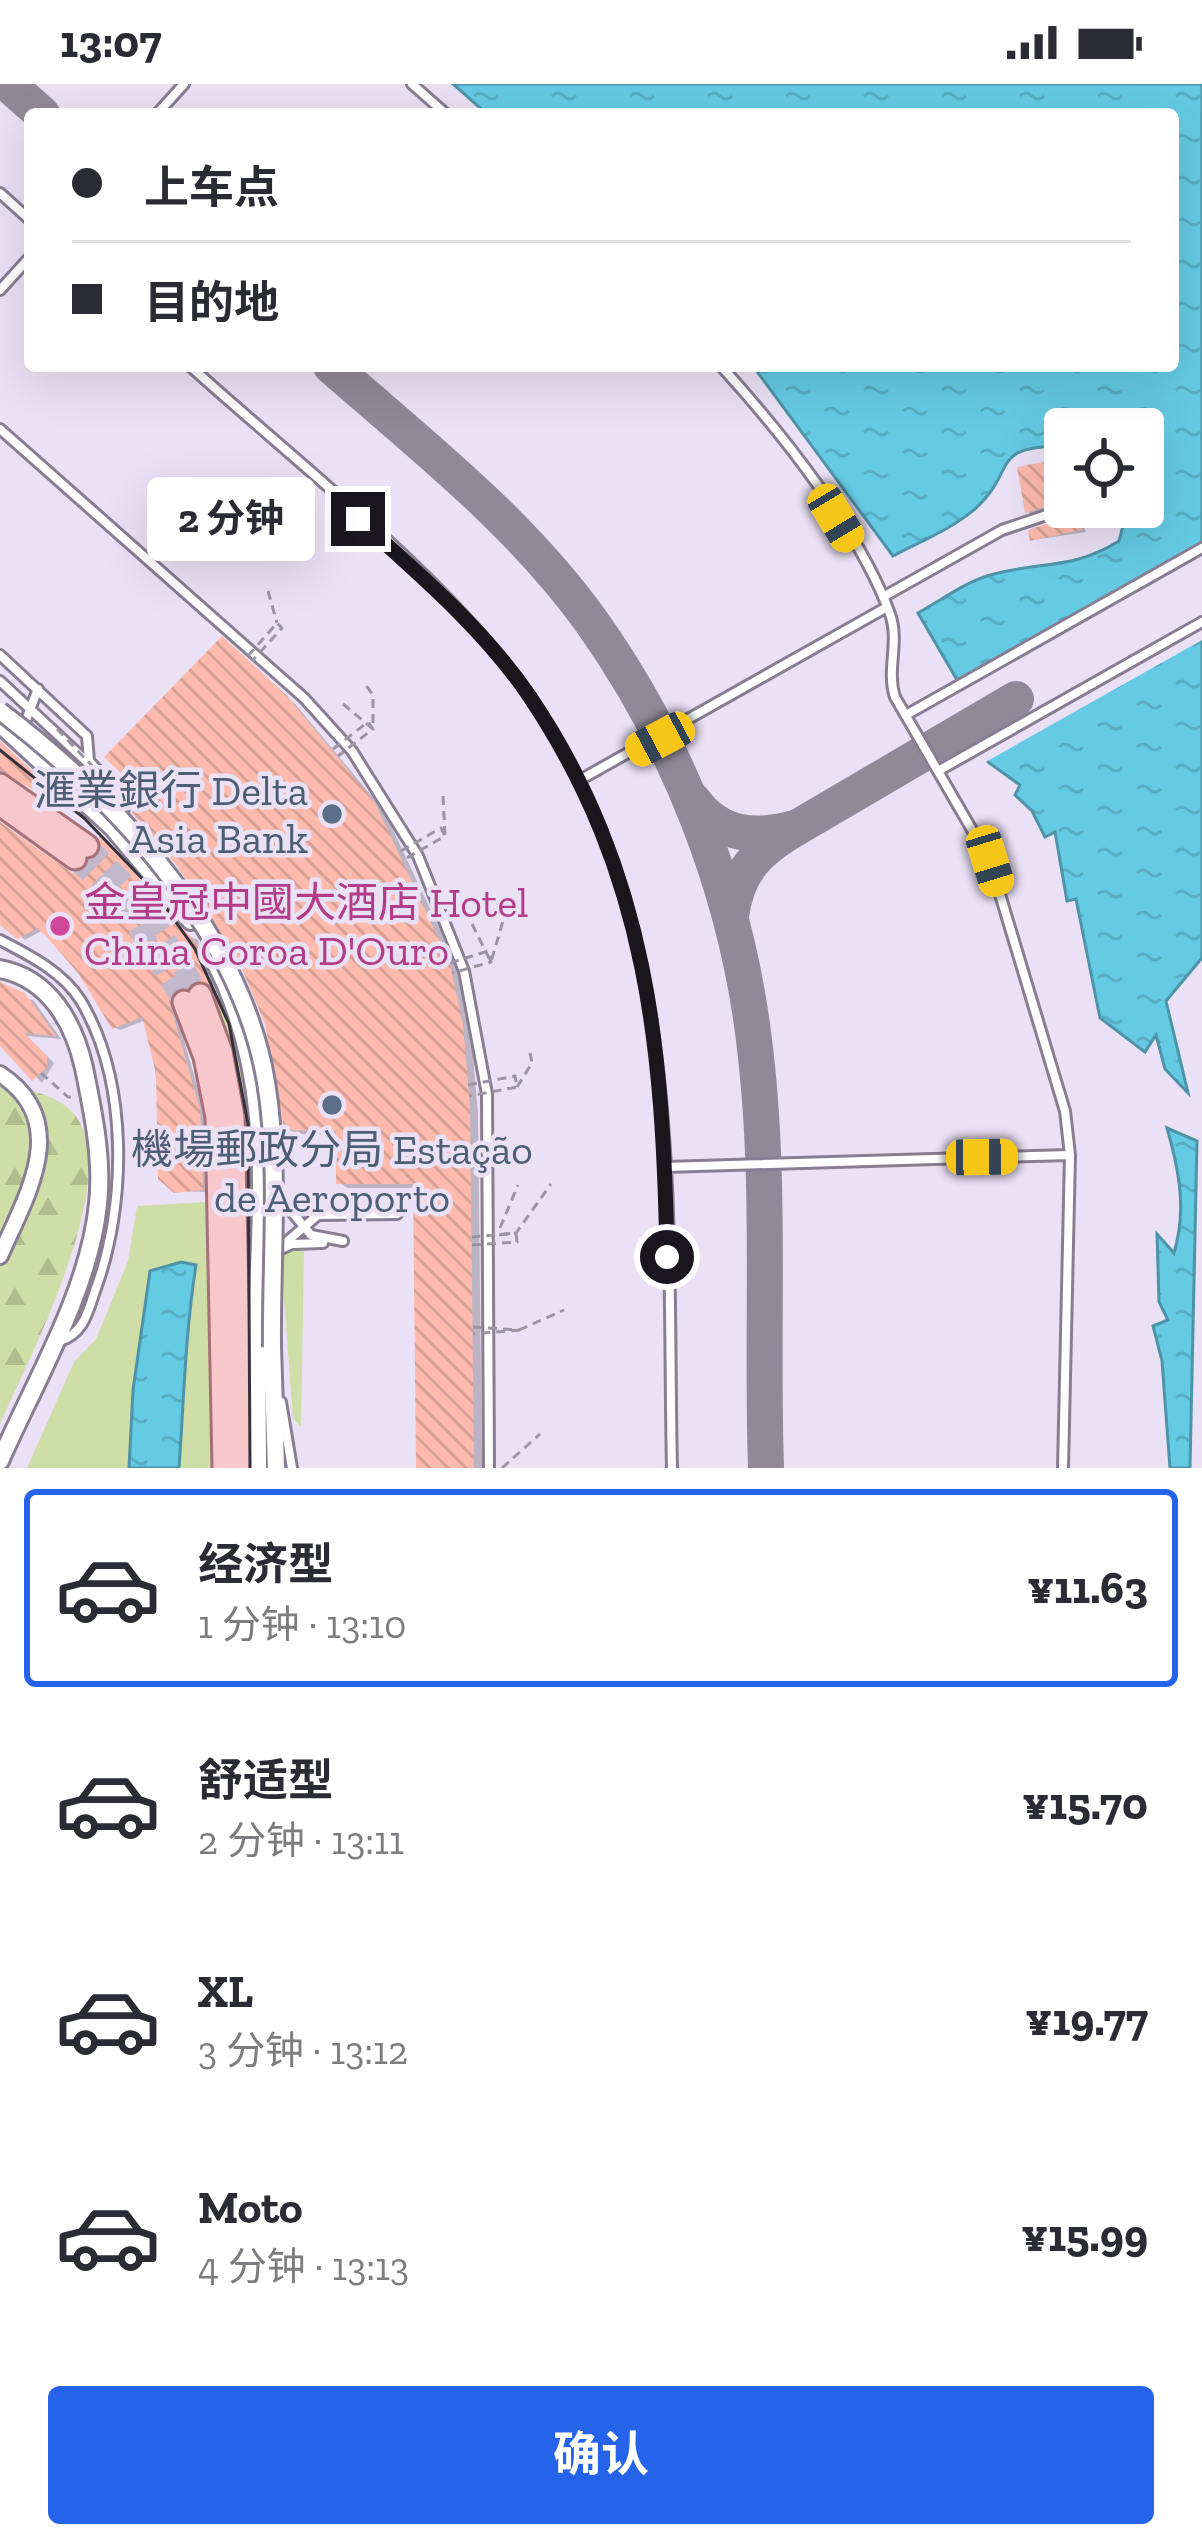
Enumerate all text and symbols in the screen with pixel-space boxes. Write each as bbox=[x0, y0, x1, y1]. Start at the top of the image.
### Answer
text: 13:07 bbox=[60, 15, 162, 69]
text: 上车点 bbox=[144, 161, 279, 215]
text: 目的地 bbox=[144, 276, 279, 330]
map controls bbox=[1044, 408, 1164, 528]
button: locate bbox=[1044, 408, 1164, 528]
callout: 2 分钟 bbox=[148, 477, 316, 561]
car bbox=[802, 478, 870, 558]
route end bbox=[331, 492, 385, 546]
text: 2 分钟 bbox=[178, 495, 284, 542]
car bbox=[620, 706, 700, 772]
place label: 滙業銀行 Delta Asia Bank bbox=[34, 765, 308, 864]
marker: 滙業銀行 Delta Asia Bank bbox=[319, 801, 345, 827]
car bbox=[962, 821, 1018, 901]
place label: 金皇冠中國大酒店 Hotel China Coroa D'Ouro bbox=[84, 877, 528, 976]
marker: 金皇冠中國大酒店 Hotel China Coroa D'Ouro bbox=[47, 913, 73, 939]
marker: 機場郵政分局 Estação de Aeroporto bbox=[319, 1092, 345, 1118]
place label: 機場郵政分局 Estação de Aeroporto bbox=[131, 1124, 533, 1223]
car bbox=[946, 1138, 1018, 1176]
route start bbox=[640, 1230, 694, 1284]
icon: car bbox=[54, 1534, 162, 1642]
text: 经济型 bbox=[198, 1538, 333, 1592]
text: ¥11.63 bbox=[1027, 1561, 1148, 1615]
text: 1 分钟 · 13:10 bbox=[198, 1601, 406, 1648]
icon: car bbox=[54, 1750, 162, 1858]
text: 舒适型 bbox=[198, 1754, 333, 1808]
text: ¥15.70 bbox=[1022, 1777, 1148, 1831]
text: 2 分钟 · 13:11 bbox=[198, 1817, 404, 1864]
text: XL bbox=[198, 1965, 253, 2019]
icon: car bbox=[54, 1966, 162, 2074]
text: ¥19.77 bbox=[1025, 1993, 1148, 2047]
text: 3 分钟 · 13:12 bbox=[198, 2027, 408, 2074]
text: Moto bbox=[198, 2181, 303, 2235]
icon: car bbox=[54, 2182, 162, 2290]
text: ¥15.99 bbox=[1021, 2209, 1148, 2263]
text: 4 分钟 · 13:13 bbox=[198, 2243, 409, 2290]
button: 确认 bbox=[48, 2386, 1154, 2524]

